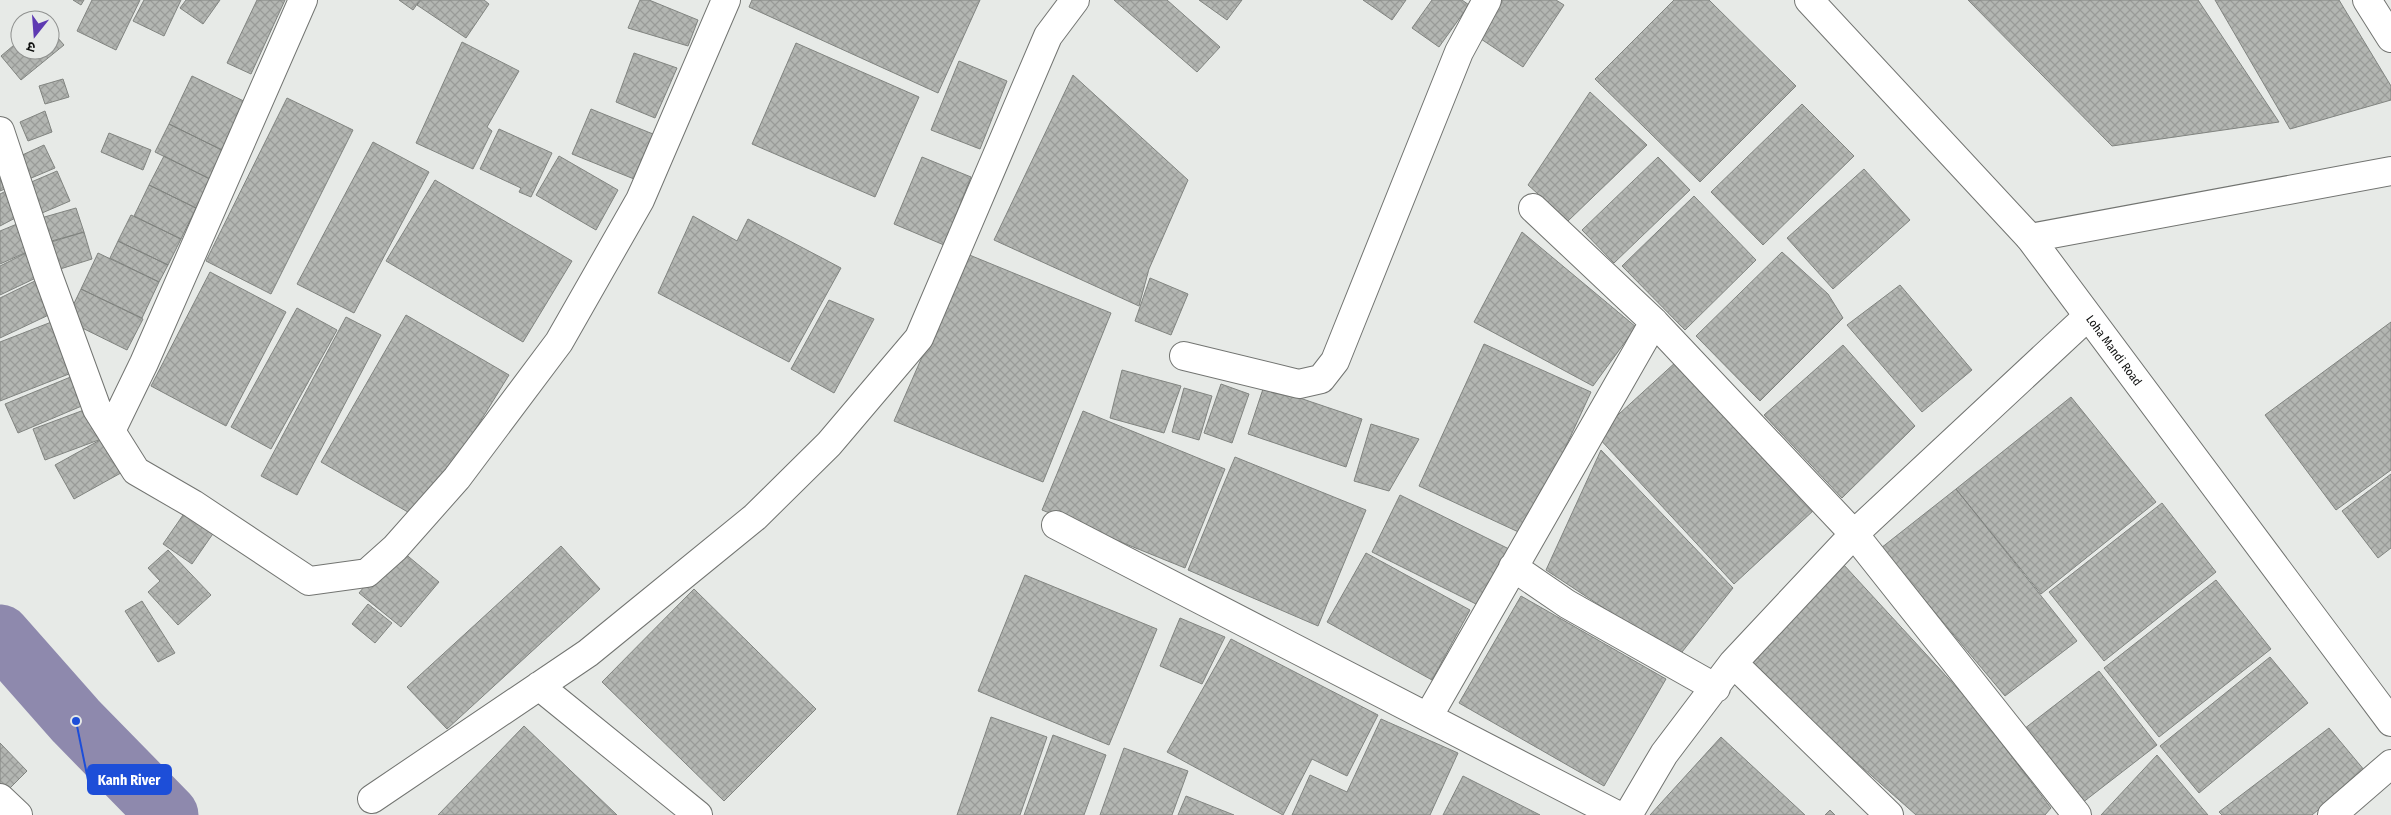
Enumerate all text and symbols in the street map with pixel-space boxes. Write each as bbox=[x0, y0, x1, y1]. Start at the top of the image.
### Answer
north arrow bbox=[10, 10, 60, 60]
text: उ bbox=[24, 37, 38, 56]
street label: Loha Mandi Road bbox=[2083, 312, 2145, 388]
callout: Kanh River bbox=[88, 765, 171, 794]
text: Kanh River bbox=[98, 772, 161, 789]

